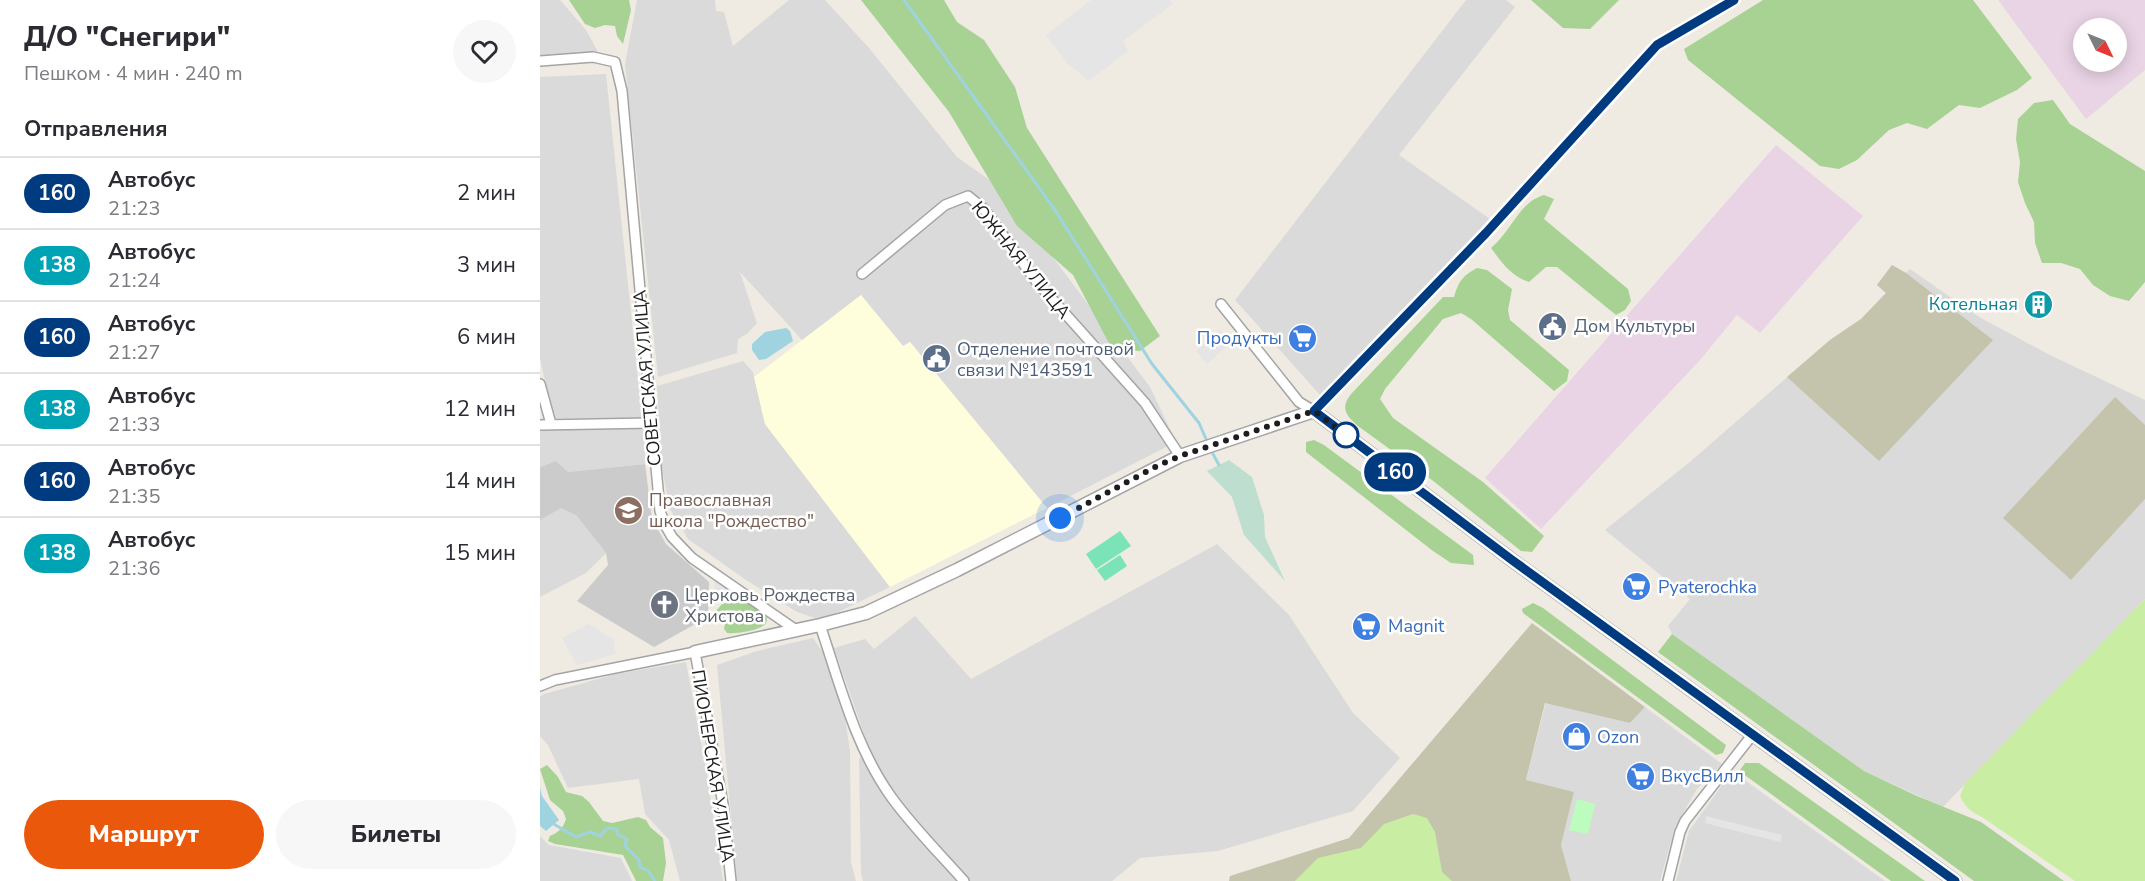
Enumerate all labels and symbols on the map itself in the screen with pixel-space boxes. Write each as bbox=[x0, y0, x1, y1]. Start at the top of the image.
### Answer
north arrow bbox=[2073, 18, 2127, 72]
street label: ЮЖНАЯ УЛИЦА bbox=[966, 196, 1076, 324]
building icon: Котельная bbox=[2023, 288, 2055, 320]
street label: СОВЕТСКАЯ УЛИЦА bbox=[627, 289, 667, 467]
place label: Котельная bbox=[1929, 292, 2018, 316]
public building icon: Дом Культуры bbox=[1537, 310, 1569, 342]
place label: Дом Культуры bbox=[1574, 314, 1695, 338]
supermarket icon: Продукты bbox=[1287, 322, 1319, 354]
place label: Продукты bbox=[1197, 326, 1282, 350]
place label: Отделение почтовой связи №143591 bbox=[957, 337, 1134, 382]
public building icon: Отделение почтовой связи №143591 bbox=[920, 343, 952, 375]
unlabelled marker bbox=[1333, 422, 1359, 448]
line badge: 160 bbox=[1360, 452, 1430, 492]
place label: Православная школа "Рождество" bbox=[649, 488, 814, 533]
school or university icon: Православная школа "Рождество" bbox=[612, 494, 644, 526]
your location bbox=[1045, 503, 1075, 533]
supermarket icon: Pyaterochka bbox=[1621, 571, 1653, 603]
place label: Pyaterochka bbox=[1658, 575, 1757, 599]
place label: Церковь Рождества Христова bbox=[685, 583, 855, 628]
church icon: Церковь Рождества Христова bbox=[648, 589, 680, 621]
supermarket icon: Magnit bbox=[1351, 610, 1383, 642]
place label: Magnit bbox=[1388, 614, 1445, 638]
street label: ПИОНЕРСКАЯ УЛИЦА bbox=[686, 668, 740, 864]
shop icon: Ozon bbox=[1560, 721, 1592, 753]
place label: Ozon bbox=[1597, 725, 1639, 749]
supermarket icon: ВкусВилл bbox=[1624, 760, 1656, 792]
place label: ВкусВилл bbox=[1661, 764, 1744, 788]

